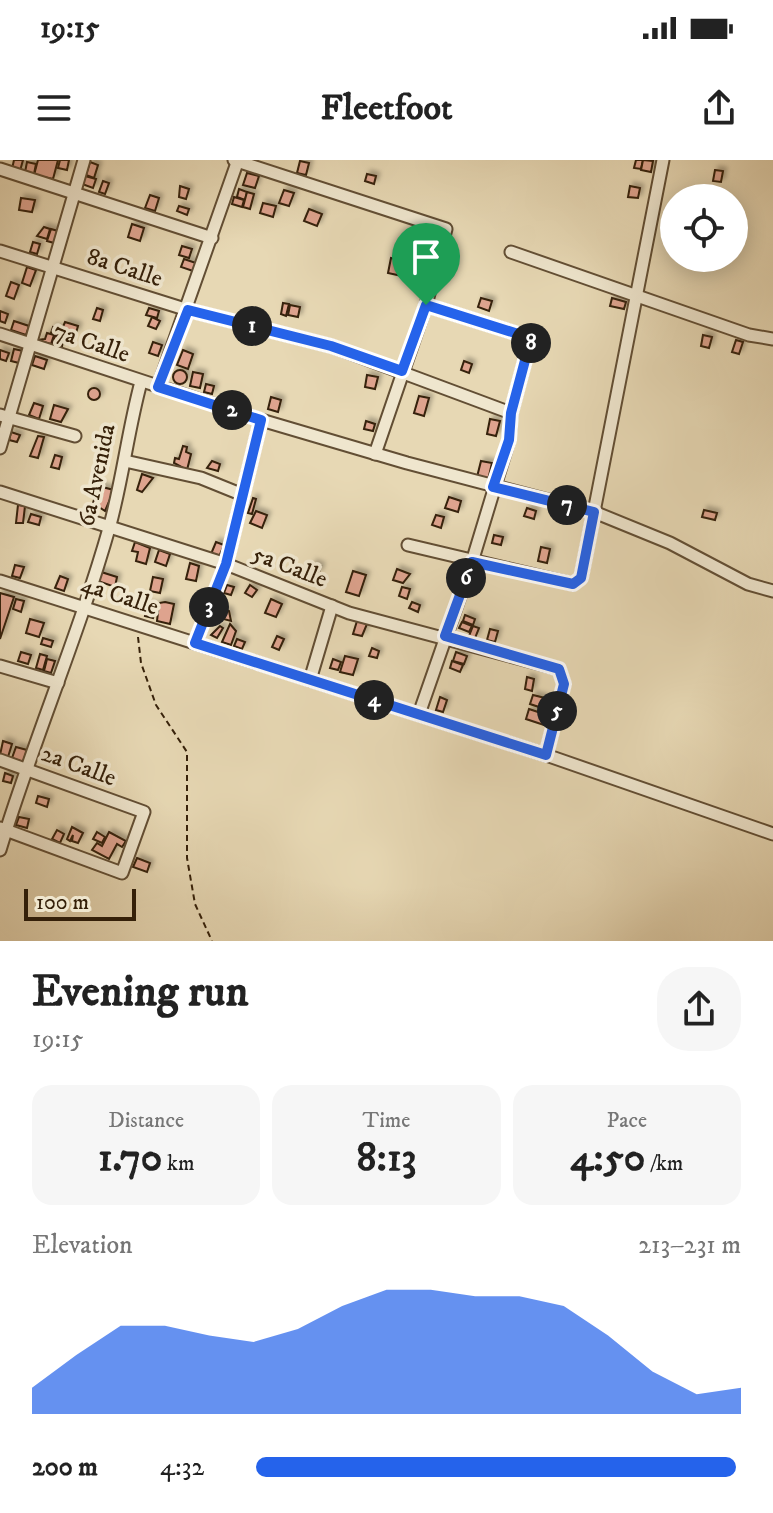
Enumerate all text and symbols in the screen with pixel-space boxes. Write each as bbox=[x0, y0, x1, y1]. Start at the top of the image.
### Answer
text: 19:15 bbox=[40, 10, 99, 47]
icon: menu bbox=[32, 86, 76, 130]
text: Fleetfoot bbox=[321, 86, 452, 131]
icon: share bbox=[697, 86, 741, 130]
map controls bbox=[660, 184, 748, 272]
button: locate bbox=[660, 184, 748, 272]
pin bbox=[392, 223, 460, 305]
icon: arrive bbox=[404, 235, 448, 279]
street label: 8a Calle bbox=[83, 242, 166, 294]
pin: 1 bbox=[232, 306, 272, 346]
text: 1 bbox=[248, 312, 256, 339]
street label: 7a Calle bbox=[50, 316, 134, 370]
pin: 8 bbox=[511, 323, 551, 363]
text: 8 bbox=[525, 329, 537, 356]
pin: 2 bbox=[212, 390, 252, 430]
text: 2 bbox=[227, 396, 237, 423]
street label: 6a Avenida bbox=[71, 420, 123, 529]
pin: 7 bbox=[547, 485, 587, 525]
text: 7 bbox=[561, 491, 573, 518]
street label: 5a Calle bbox=[248, 539, 331, 595]
pin: 6 bbox=[446, 558, 486, 598]
text: 6 bbox=[460, 564, 472, 591]
street label: 4a Calle bbox=[77, 569, 162, 623]
pin: 3 bbox=[189, 587, 229, 627]
text: 3 bbox=[205, 593, 213, 620]
pin: 4 bbox=[354, 680, 394, 720]
text: 4 bbox=[368, 686, 380, 713]
pin: 5 bbox=[537, 691, 577, 731]
text: 5 bbox=[552, 697, 562, 724]
street label: 2a Calle bbox=[37, 739, 120, 793]
scale bar bbox=[24, 885, 136, 921]
text: 100 m bbox=[36, 889, 89, 916]
text: Evening run bbox=[32, 965, 249, 1020]
button: share bbox=[657, 967, 741, 1051]
text: 19:15 bbox=[32, 1023, 84, 1056]
text: Distance bbox=[108, 1107, 184, 1134]
text: Time bbox=[363, 1107, 410, 1134]
text: Pace bbox=[606, 1107, 647, 1134]
text: 1.70 bbox=[98, 1134, 162, 1184]
text: 8:13 bbox=[356, 1134, 417, 1184]
text: 4:50 bbox=[570, 1134, 645, 1184]
text: km bbox=[162, 1150, 194, 1177]
text: /km bbox=[645, 1150, 683, 1177]
text: Elevation bbox=[32, 1229, 133, 1262]
text: 213–231 m bbox=[638, 1229, 741, 1262]
text: 200 m bbox=[32, 1451, 98, 1484]
text: 4:32 bbox=[160, 1451, 204, 1484]

